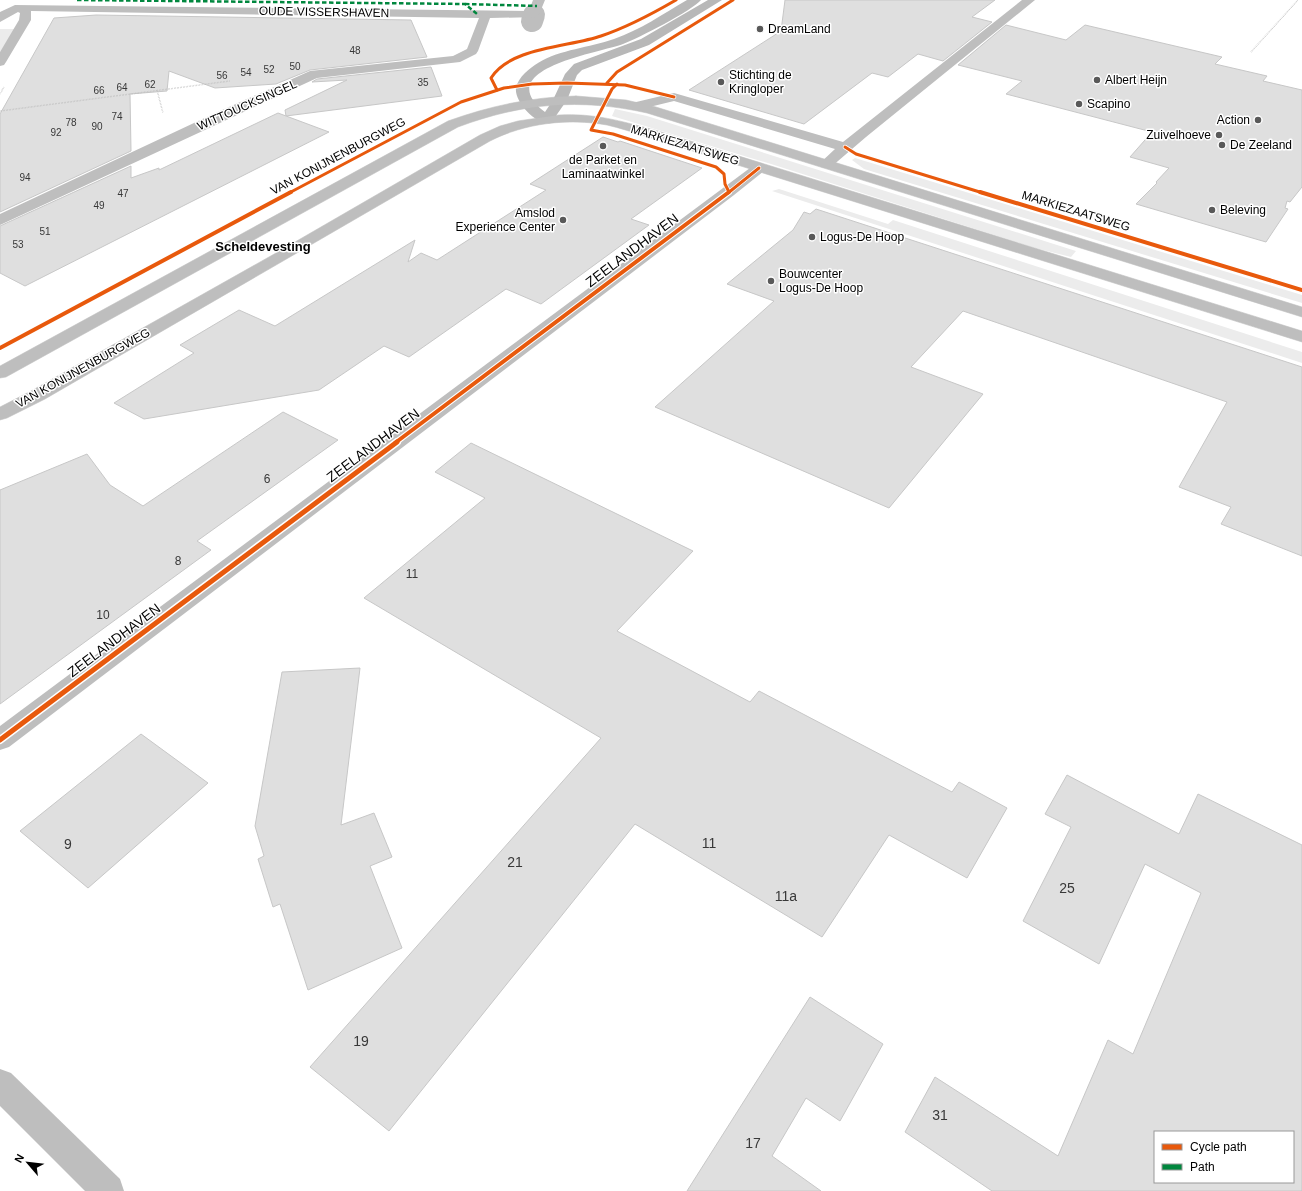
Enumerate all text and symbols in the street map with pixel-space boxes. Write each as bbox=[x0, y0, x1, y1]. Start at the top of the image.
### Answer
street label: OUDE VISSERSHAVEN bbox=[259, 4, 389, 20]
place label: DreamLand bbox=[768, 22, 831, 36]
marker: DreamLand bbox=[755, 24, 765, 34]
house number: 48 bbox=[349, 45, 361, 56]
house number: 50 bbox=[289, 61, 301, 72]
house number: 52 bbox=[263, 64, 275, 75]
house number: 54 bbox=[240, 67, 252, 78]
place label: Stichting de Kringloper bbox=[729, 68, 792, 96]
house number: 56 bbox=[216, 70, 228, 81]
place label: Albert Heijn bbox=[1105, 73, 1167, 87]
marker: Albert Heijn bbox=[1092, 75, 1102, 85]
street label: WITTOUCKSINGEL bbox=[195, 77, 299, 133]
house number: 35 bbox=[417, 77, 429, 88]
marker: Stichting de Kringloper bbox=[716, 77, 726, 87]
house number: 62 bbox=[144, 79, 156, 90]
house number: 64 bbox=[116, 82, 128, 93]
house number: 66 bbox=[93, 85, 105, 96]
place label: Scapino bbox=[1087, 97, 1131, 111]
marker: Scapino bbox=[1074, 99, 1084, 109]
house number: 74 bbox=[111, 111, 123, 122]
place label: Action bbox=[1217, 113, 1250, 127]
street label: VAN KONIJNENBURGWEG bbox=[268, 114, 408, 198]
marker: Action bbox=[1253, 115, 1263, 125]
house number: 78 bbox=[65, 117, 77, 128]
house number: 90 bbox=[91, 121, 103, 132]
street label: MARKIEZAATSWEG bbox=[629, 122, 741, 168]
house number: 92 bbox=[50, 127, 62, 138]
place label: Zuivelhoeve bbox=[1146, 128, 1211, 142]
marker: Zuivelhoeve bbox=[1214, 130, 1224, 140]
place label: De Zeeland bbox=[1230, 138, 1292, 152]
marker: De Zeeland bbox=[1217, 140, 1227, 150]
marker: de Parket en Laminaatwinkel bbox=[598, 141, 608, 151]
place label: de Parket en Laminaatwinkel bbox=[562, 153, 644, 181]
house number: 94 bbox=[19, 172, 31, 183]
house number: 47 bbox=[117, 188, 129, 199]
street label: MARKIEZAATSWEG bbox=[1020, 188, 1132, 234]
house number: 49 bbox=[93, 200, 105, 211]
place label: Beleving bbox=[1220, 203, 1266, 217]
marker: Beleving bbox=[1207, 205, 1217, 215]
place label: Amslod Experience Center bbox=[456, 206, 555, 234]
street label: ZEELANDHAVEN bbox=[583, 210, 681, 290]
marker: Amslod Experience Center bbox=[558, 215, 568, 225]
house number: 51 bbox=[39, 226, 51, 237]
place label: Logus-De Hoop bbox=[820, 230, 904, 244]
marker: Logus-De Hoop bbox=[807, 232, 817, 242]
house number: 53 bbox=[12, 239, 24, 250]
district label: Scheldevesting bbox=[215, 239, 311, 254]
place label: Bouwcenter Logus-De Hoop bbox=[779, 267, 863, 295]
marker: Bouwcenter Logus-De Hoop bbox=[766, 276, 776, 286]
street label: VAN KONIJNENBURGWEG bbox=[14, 325, 152, 411]
street label: ZEELANDHAVEN bbox=[324, 405, 422, 485]
house number: 6 bbox=[264, 472, 271, 486]
house number: 8 bbox=[175, 554, 182, 568]
house number: 11 bbox=[406, 567, 419, 581]
street label: ZEELANDHAVEN bbox=[65, 600, 163, 680]
house number: 10 bbox=[96, 608, 110, 622]
house number: 11 bbox=[702, 835, 716, 851]
house number: 9 bbox=[64, 836, 72, 852]
house number: 21 bbox=[507, 854, 523, 870]
house number: 25 bbox=[1059, 880, 1075, 896]
house number: 11a bbox=[775, 888, 797, 904]
house number: 19 bbox=[353, 1033, 369, 1049]
house number: 31 bbox=[932, 1107, 948, 1123]
legend bbox=[1154, 1131, 1294, 1183]
house number: 17 bbox=[745, 1135, 761, 1151]
text: Cycle path bbox=[1190, 1140, 1247, 1154]
north arrow bbox=[8, 1143, 48, 1183]
text: N bbox=[12, 1152, 26, 1165]
text: Path bbox=[1190, 1160, 1215, 1174]

